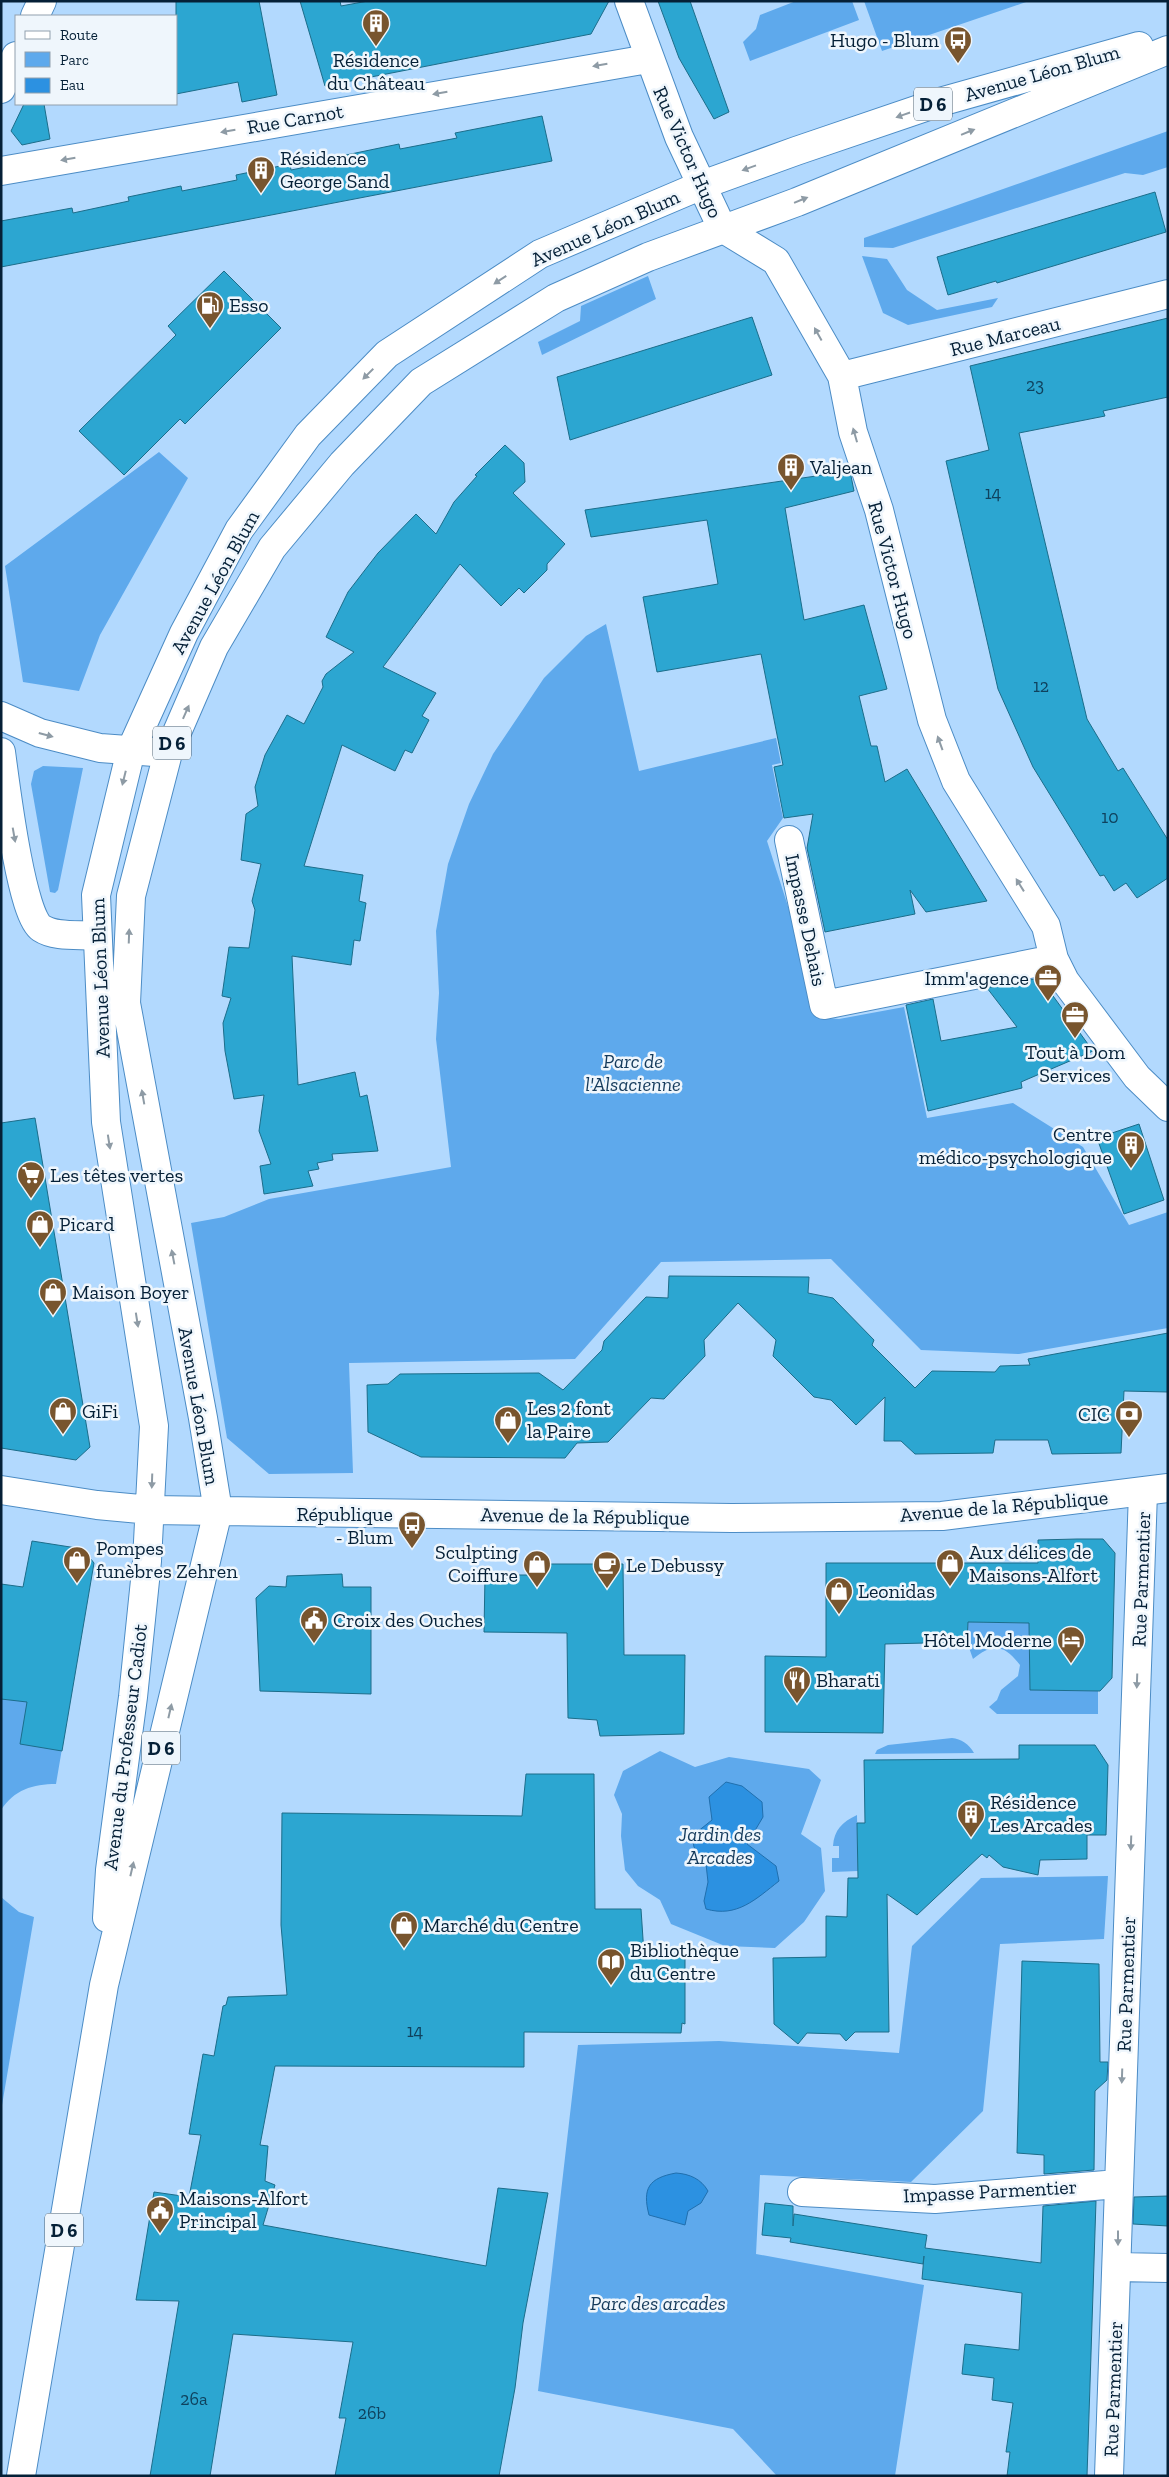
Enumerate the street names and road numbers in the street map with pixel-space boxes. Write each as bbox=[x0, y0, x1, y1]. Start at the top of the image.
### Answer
street label: Avenue Léon Blum bbox=[962, 39, 1123, 107]
street label: Rue Victor Hugo bbox=[648, 82, 728, 222]
road number: D 6 bbox=[914, 88, 952, 120]
street label: Rue Carnot bbox=[245, 99, 346, 139]
street label: Avenue Léon Blum bbox=[527, 184, 684, 272]
street label: Rue Marceau bbox=[948, 311, 1062, 361]
street label: Rue Victor Hugo bbox=[863, 498, 923, 642]
street label: Avenue Léon Blum bbox=[166, 505, 265, 658]
road number: D 6 bbox=[153, 726, 191, 760]
street label: Impasse Dehais bbox=[780, 852, 832, 988]
street label: Avenue Léon Blum bbox=[85, 897, 115, 1058]
street label: Avenue Léon Blum bbox=[173, 1325, 225, 1488]
street label: Avenue de la République bbox=[899, 1485, 1109, 1527]
street label: Avenue de la République bbox=[480, 1502, 690, 1530]
street label: Rue Parmentier bbox=[1127, 1511, 1155, 1647]
street label: Avenue du Professeur Cadiot bbox=[98, 1622, 152, 1872]
road number: D 6 bbox=[142, 1732, 180, 1765]
street label: Rue Parmentier bbox=[1112, 1916, 1140, 2052]
street label: Impasse Parmentier bbox=[902, 2174, 1078, 2208]
road number: D 6 bbox=[45, 2214, 83, 2246]
street label: Rue Parmentier bbox=[1099, 2321, 1127, 2457]

